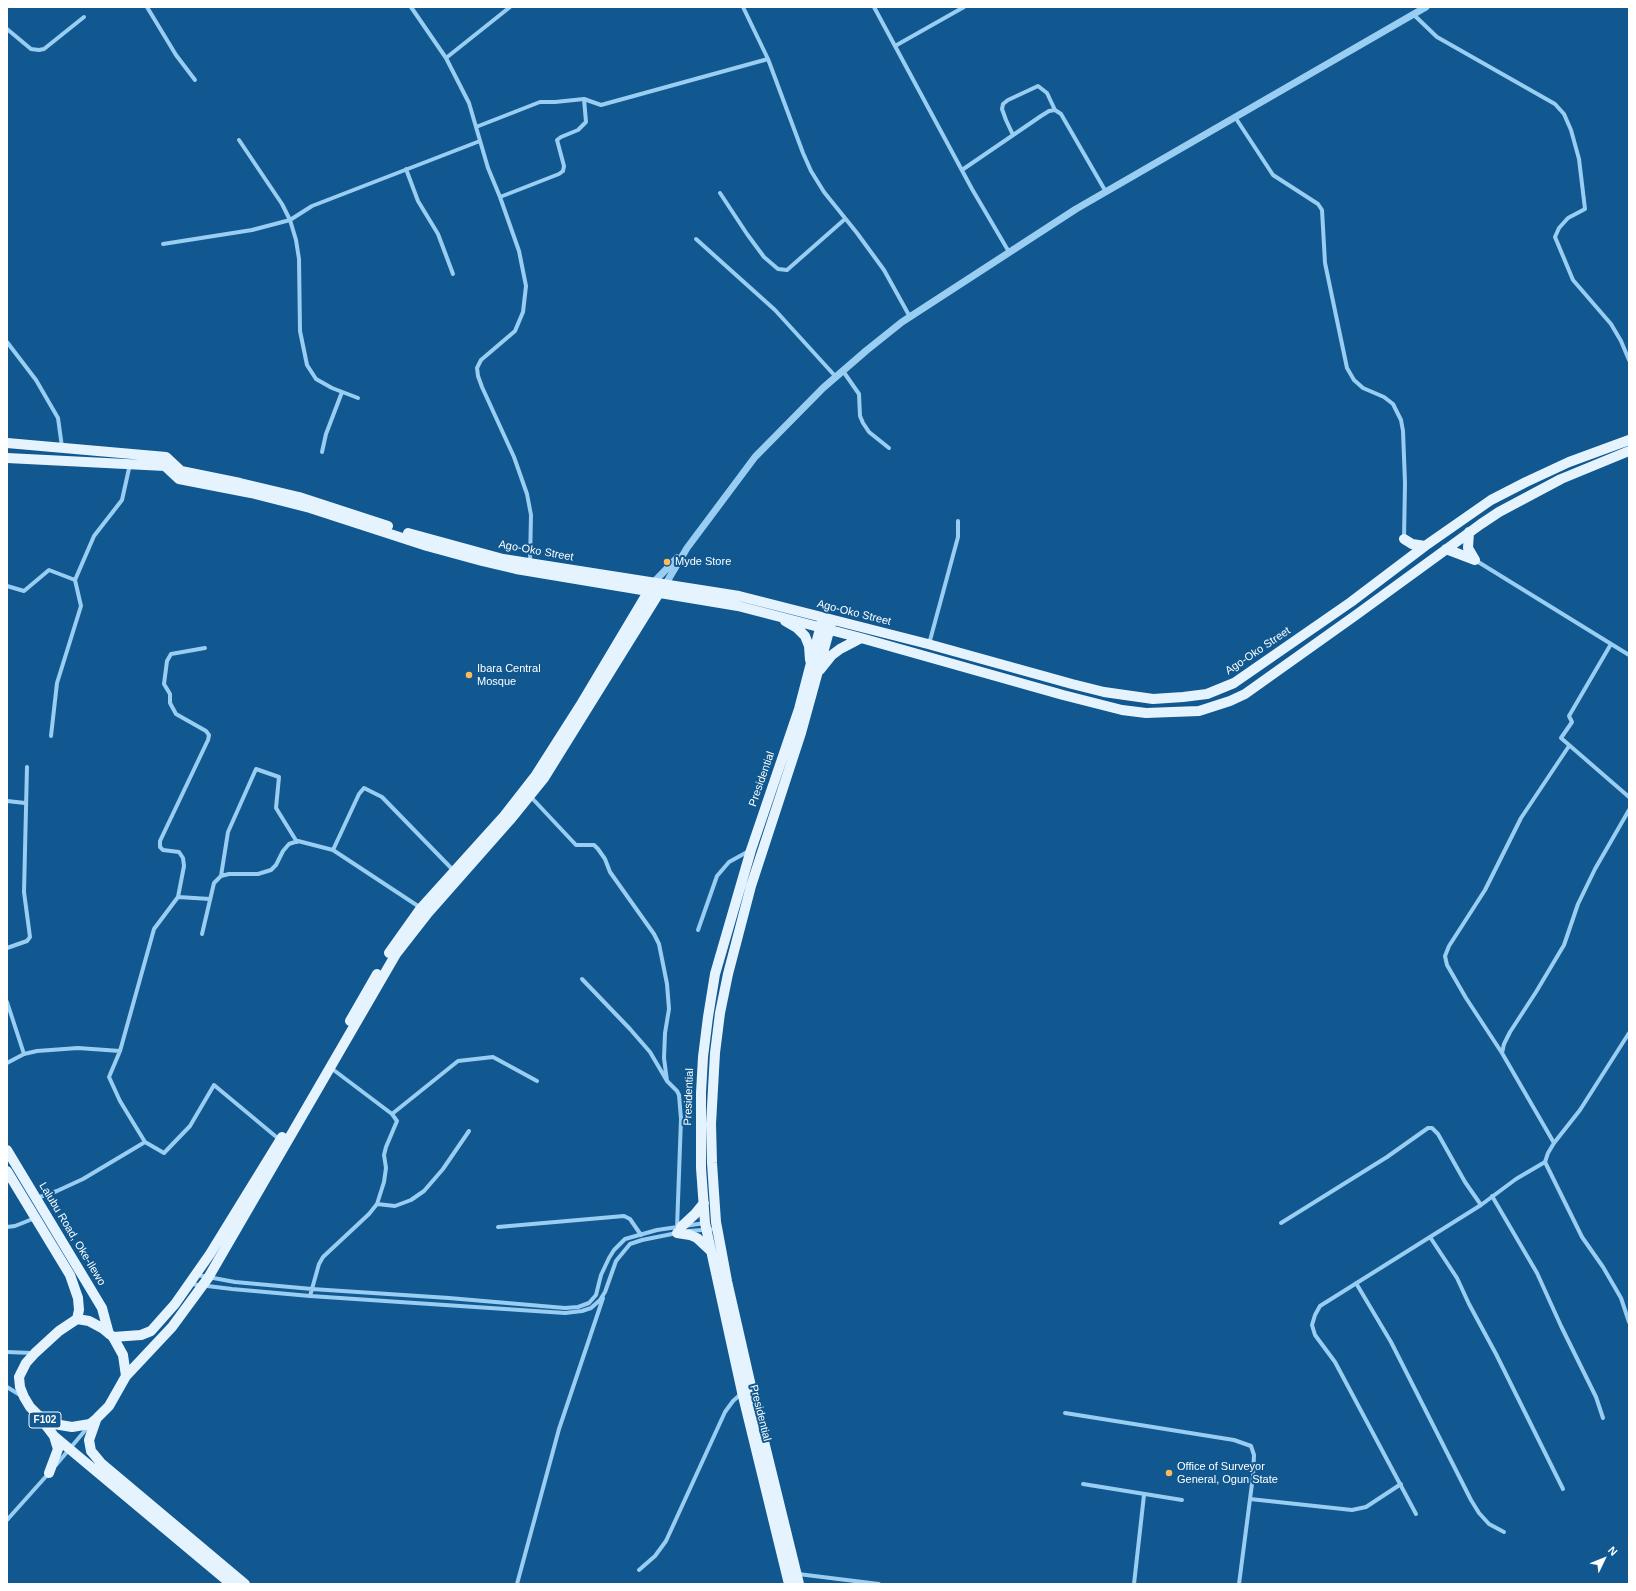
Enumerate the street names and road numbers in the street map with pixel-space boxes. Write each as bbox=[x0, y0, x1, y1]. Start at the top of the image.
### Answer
street label: Ago-Oko Street bbox=[498, 538, 574, 564]
street label: Ago-Oko Street bbox=[816, 597, 892, 629]
street label: Ago-Oko Street bbox=[1223, 624, 1293, 678]
street label: Presidential bbox=[746, 750, 778, 808]
street label: Presidential bbox=[681, 1068, 697, 1126]
street label: Lalubu Road, Oke-Ilewo bbox=[36, 1180, 108, 1288]
street label: Presidential bbox=[747, 1384, 773, 1442]
road number: F102 bbox=[29, 1412, 61, 1428]

